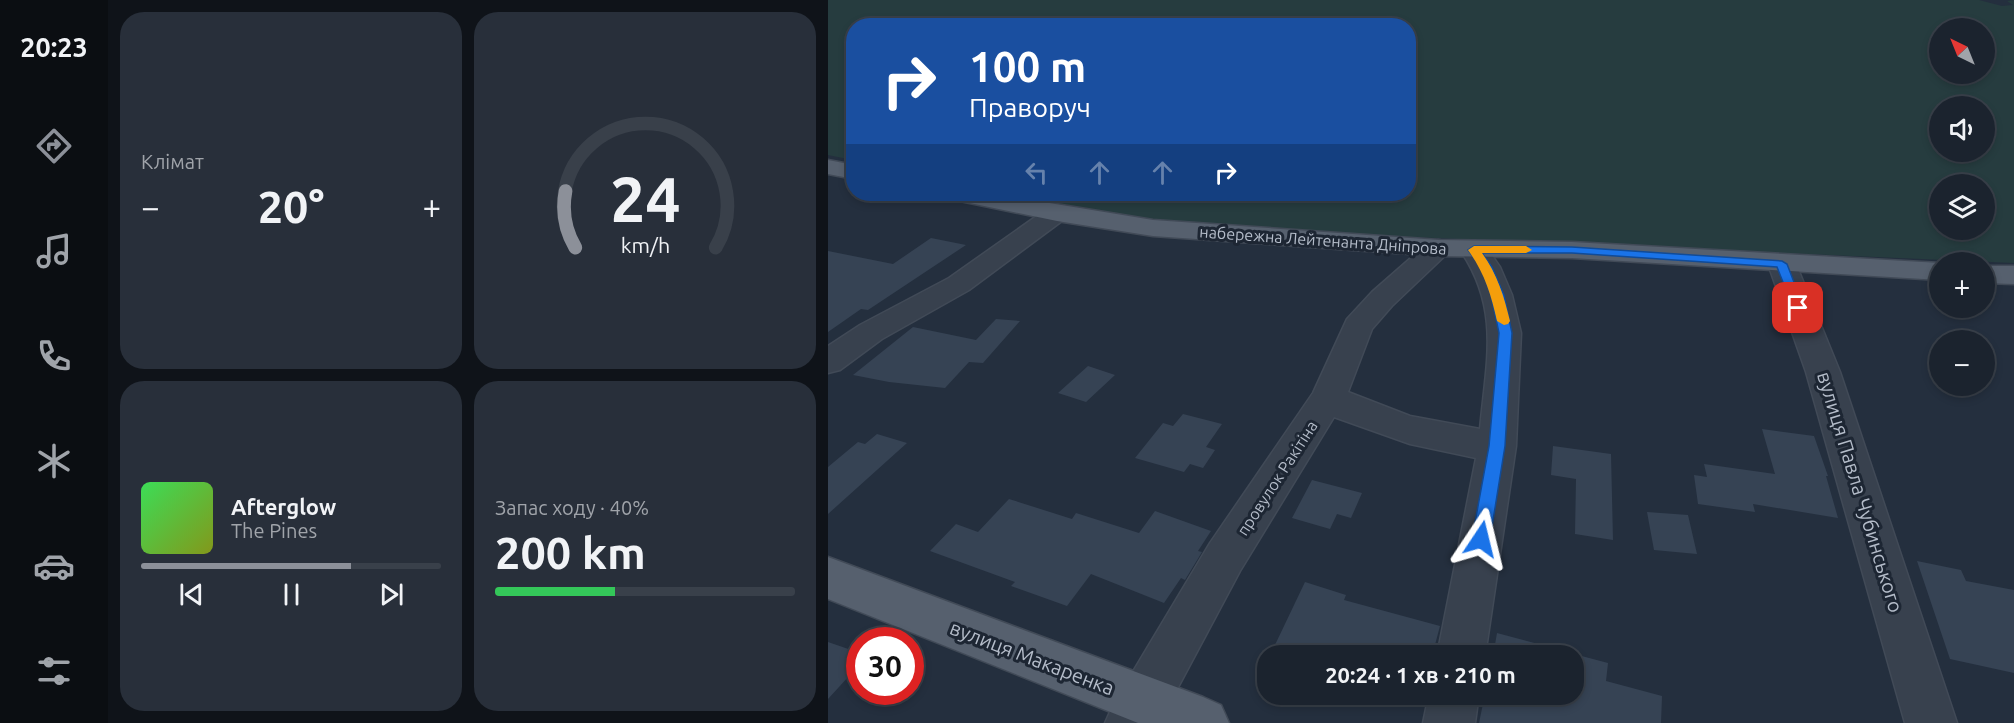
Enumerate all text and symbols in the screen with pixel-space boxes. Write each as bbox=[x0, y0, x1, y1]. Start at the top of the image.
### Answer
north arrow bbox=[1929, 18, 1995, 84]
map controls bbox=[1929, 18, 1995, 396]
text: 20:23 bbox=[20, 32, 88, 62]
icon: right bbox=[870, 42, 948, 120]
text: 100 m bbox=[969, 43, 1086, 90]
text: Праворуч bbox=[969, 92, 1091, 122]
button: sound bbox=[1929, 96, 1995, 162]
icon: directions bbox=[33, 125, 75, 167]
text: Клімат bbox=[141, 150, 204, 173]
icon: left bbox=[1020, 156, 1053, 189]
icon: ahead bbox=[1083, 156, 1116, 189]
icon: ahead bbox=[1146, 156, 1179, 189]
icon: right bbox=[1209, 156, 1242, 189]
text: 24 bbox=[610, 164, 680, 234]
button: layers bbox=[1929, 174, 1995, 240]
text: 20° bbox=[258, 181, 324, 232]
text: − bbox=[141, 188, 160, 225]
text: + bbox=[422, 188, 441, 225]
street label: набережна Лейтенанта Дніпрова bbox=[1199, 222, 1447, 258]
icon: music bbox=[33, 230, 75, 272]
text: km/h bbox=[620, 233, 670, 257]
button: + bbox=[1929, 252, 1995, 318]
pin bbox=[1772, 282, 1823, 333]
icon: arrive bbox=[1781, 291, 1814, 324]
button: − bbox=[1929, 330, 1995, 396]
icon: phone bbox=[33, 335, 75, 377]
street label: вулиця Павла Чубинського bbox=[1813, 369, 1908, 615]
street label: провулок Ракітіна bbox=[1233, 417, 1321, 539]
icon: climate bbox=[33, 440, 75, 482]
text: Afterglow bbox=[231, 494, 336, 519]
text: Запас ходу · 40% bbox=[495, 496, 649, 519]
position arrow bbox=[1449, 507, 1513, 571]
text: The Pines bbox=[231, 519, 317, 542]
text: 200 km bbox=[495, 527, 646, 578]
icon: car bbox=[33, 545, 75, 587]
icon: previous bbox=[175, 578, 208, 611]
icon: pause bbox=[275, 578, 308, 611]
icon: next bbox=[375, 578, 408, 611]
street label: вулиця Макаренка bbox=[947, 616, 1118, 699]
speed limit sign: 30 bbox=[846, 627, 924, 705]
icon: filters bbox=[33, 650, 75, 692]
text: 20:24 · 1 хв · 210 m bbox=[1325, 662, 1516, 687]

